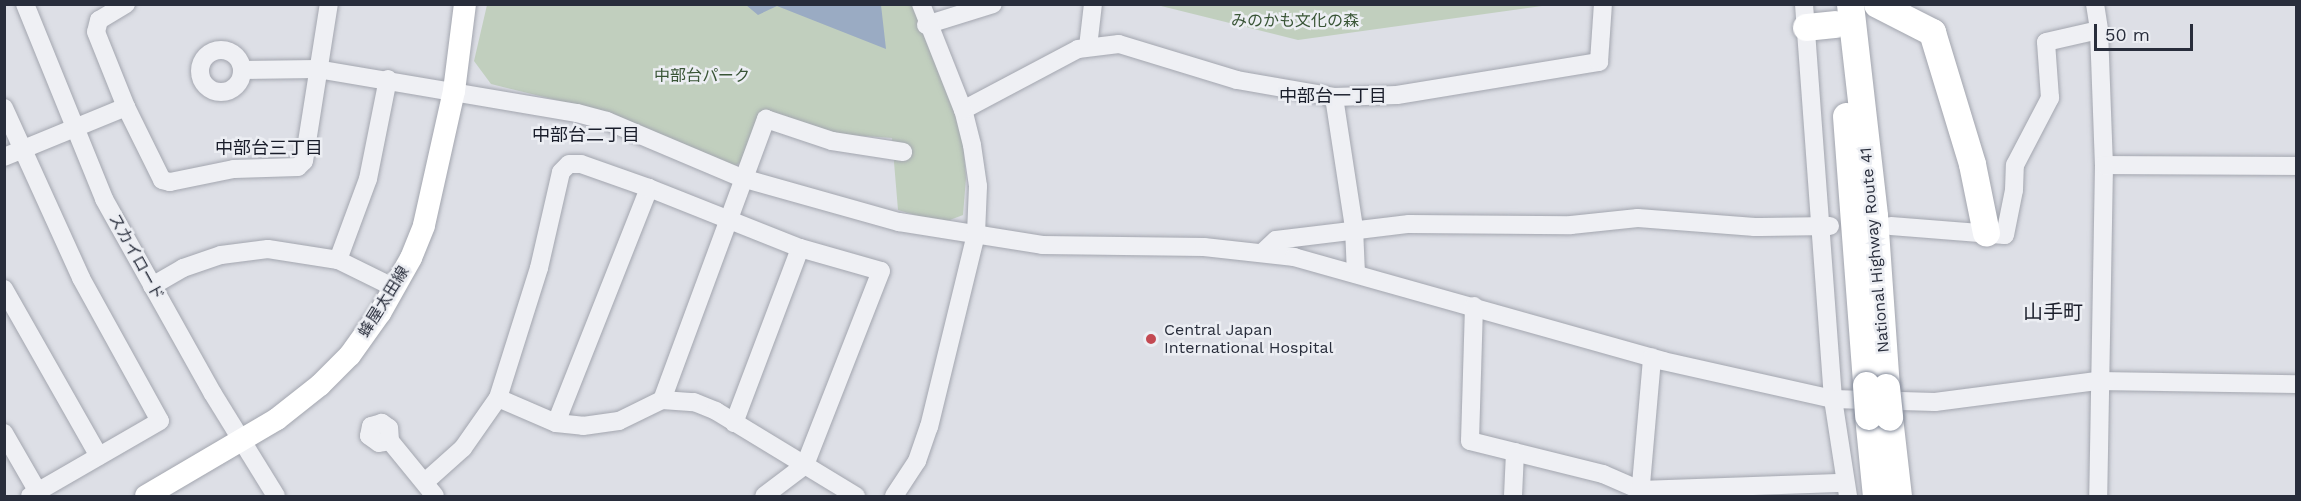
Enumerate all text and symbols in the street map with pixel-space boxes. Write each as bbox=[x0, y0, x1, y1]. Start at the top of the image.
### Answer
park label: みのかも文化の森 bbox=[1231, 11, 1359, 31]
scale bar bbox=[2097, 12, 2196, 50]
text: 50 m bbox=[2105, 24, 2150, 45]
park label: 中部台パーク bbox=[654, 66, 750, 86]
district label: 中部台一丁目 bbox=[1279, 85, 1387, 107]
district label: 中部台二丁目 bbox=[532, 124, 640, 146]
district label: 中部台三丁目 bbox=[215, 137, 323, 159]
street label: National Highway Route 41 bbox=[1856, 146, 1894, 354]
street label: スカイロード bbox=[104, 210, 168, 304]
street label: 蜂屋太田線 bbox=[355, 263, 413, 341]
district label: 山手町 bbox=[2023, 300, 2083, 324]
place label: Central Japan International Hospital bbox=[1164, 320, 1334, 358]
marker: Central Japan International Hospital bbox=[1142, 330, 1160, 348]

